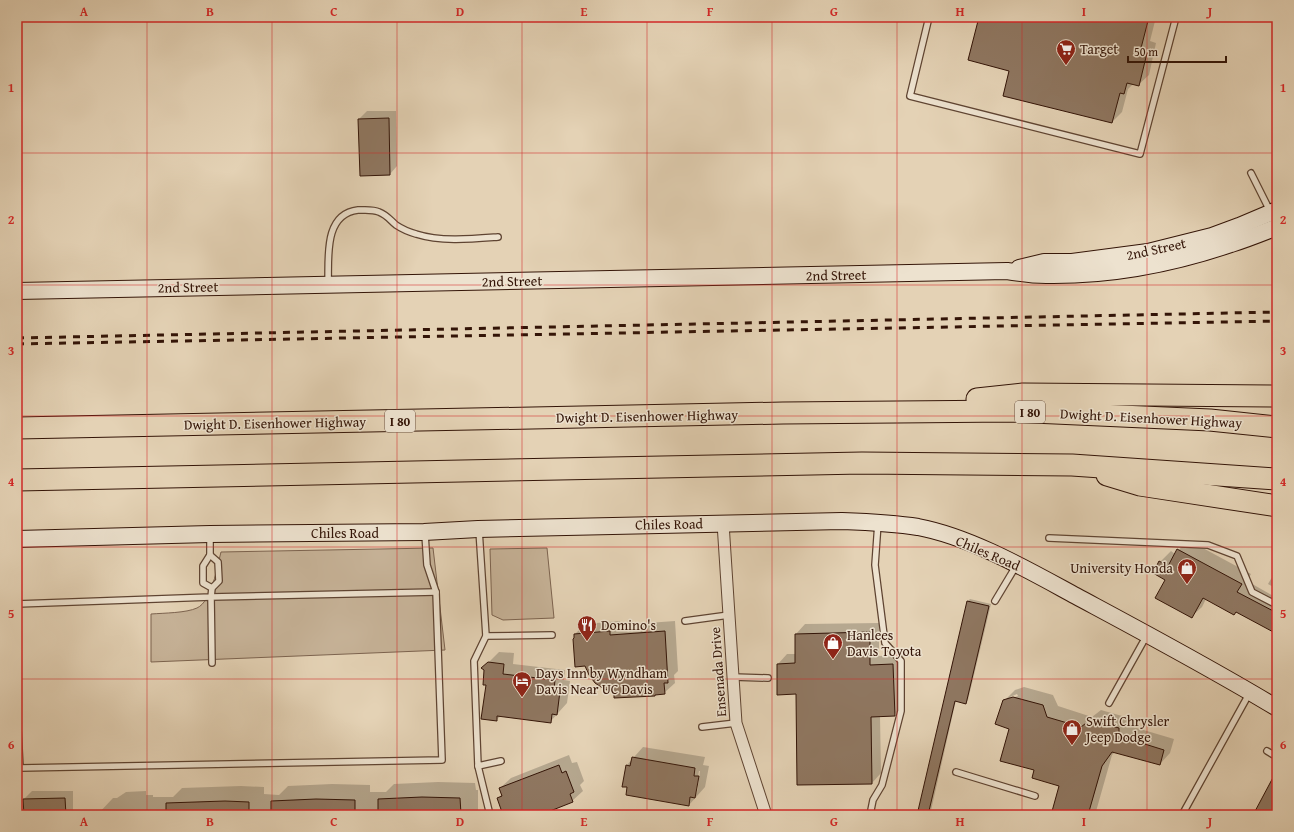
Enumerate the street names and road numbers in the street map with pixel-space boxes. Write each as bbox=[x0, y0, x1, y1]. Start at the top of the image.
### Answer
street label: 2nd Street bbox=[1124, 233, 1188, 265]
street label: 2nd Street bbox=[806, 264, 867, 286]
street label: 2nd Street bbox=[482, 270, 543, 292]
street label: 2nd Street bbox=[158, 276, 219, 298]
road number: I 80 bbox=[1015, 401, 1045, 423]
street label: Dwight D. Eisenhower Highway bbox=[1059, 403, 1243, 433]
street label: Dwight D. Eisenhower Highway bbox=[556, 404, 738, 428]
road number: I 80 bbox=[385, 410, 415, 432]
street label: Dwight D. Eisenhower Highway bbox=[184, 411, 366, 435]
street label: Chiles Road bbox=[635, 513, 704, 535]
street label: Chiles Road bbox=[311, 523, 379, 543]
street label: Chiles Road bbox=[953, 531, 1024, 576]
street label: Ensenada Drive bbox=[705, 626, 731, 718]

